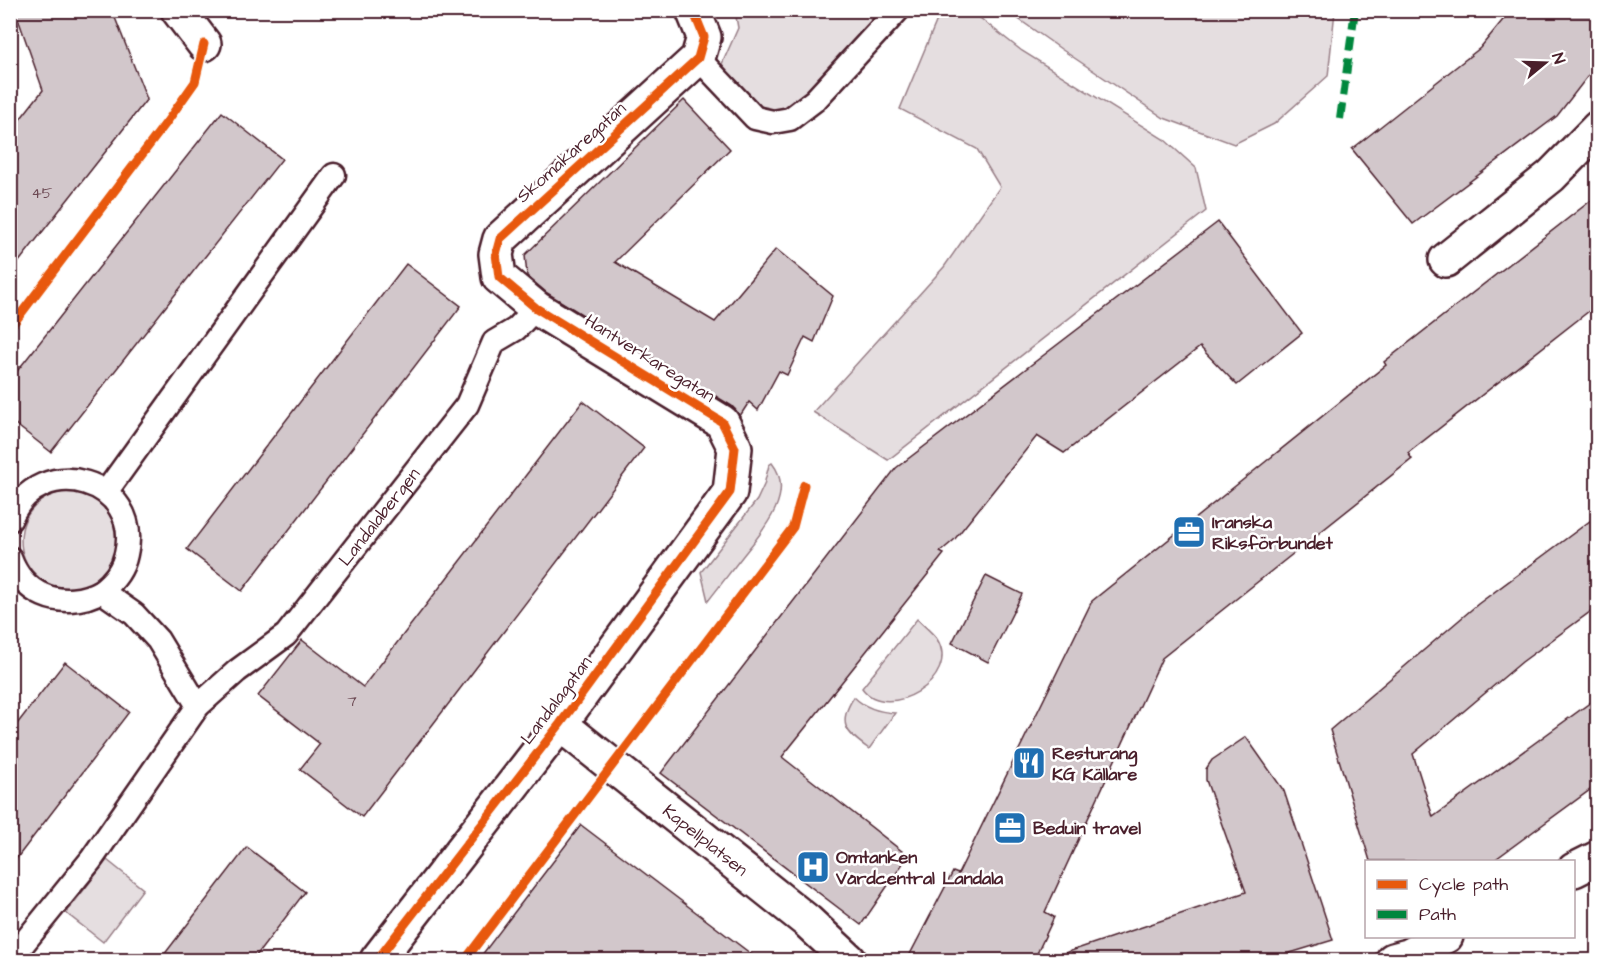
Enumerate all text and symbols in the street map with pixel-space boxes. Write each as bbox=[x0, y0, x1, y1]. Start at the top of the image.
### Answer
north arrow bbox=[1515, 33, 1575, 93]
text: N bbox=[1546, 50, 1570, 67]
street label: Skomakaregatan bbox=[511, 96, 632, 209]
house number: 45 bbox=[32, 183, 53, 204]
street label: Hantverkaregatan bbox=[579, 308, 720, 409]
street label: Landalabergen bbox=[333, 463, 426, 571]
place label: Iranska Riksförbundet bbox=[1212, 510, 1334, 556]
office icon: Iranska Riksförbundet bbox=[1171, 514, 1207, 550]
street label: Landalagatan bbox=[515, 651, 599, 750]
house number: 7 bbox=[347, 691, 357, 712]
place label: Resturang KG Källare bbox=[1052, 741, 1138, 787]
restaurant icon: Resturang KG Källare bbox=[1011, 745, 1047, 781]
street label: Kapellplatsen bbox=[657, 799, 753, 882]
office icon: Beduin travel bbox=[992, 810, 1028, 846]
place label: Beduin travel bbox=[1033, 816, 1141, 841]
place label: Omtanken Vårdcentral Landala bbox=[835, 845, 1004, 891]
hospital icon: Omtanken Vårdcentral Landala bbox=[795, 849, 831, 885]
legend bbox=[1365, 860, 1575, 938]
text: Cycle path bbox=[1419, 872, 1508, 898]
text: Path bbox=[1419, 902, 1456, 927]

